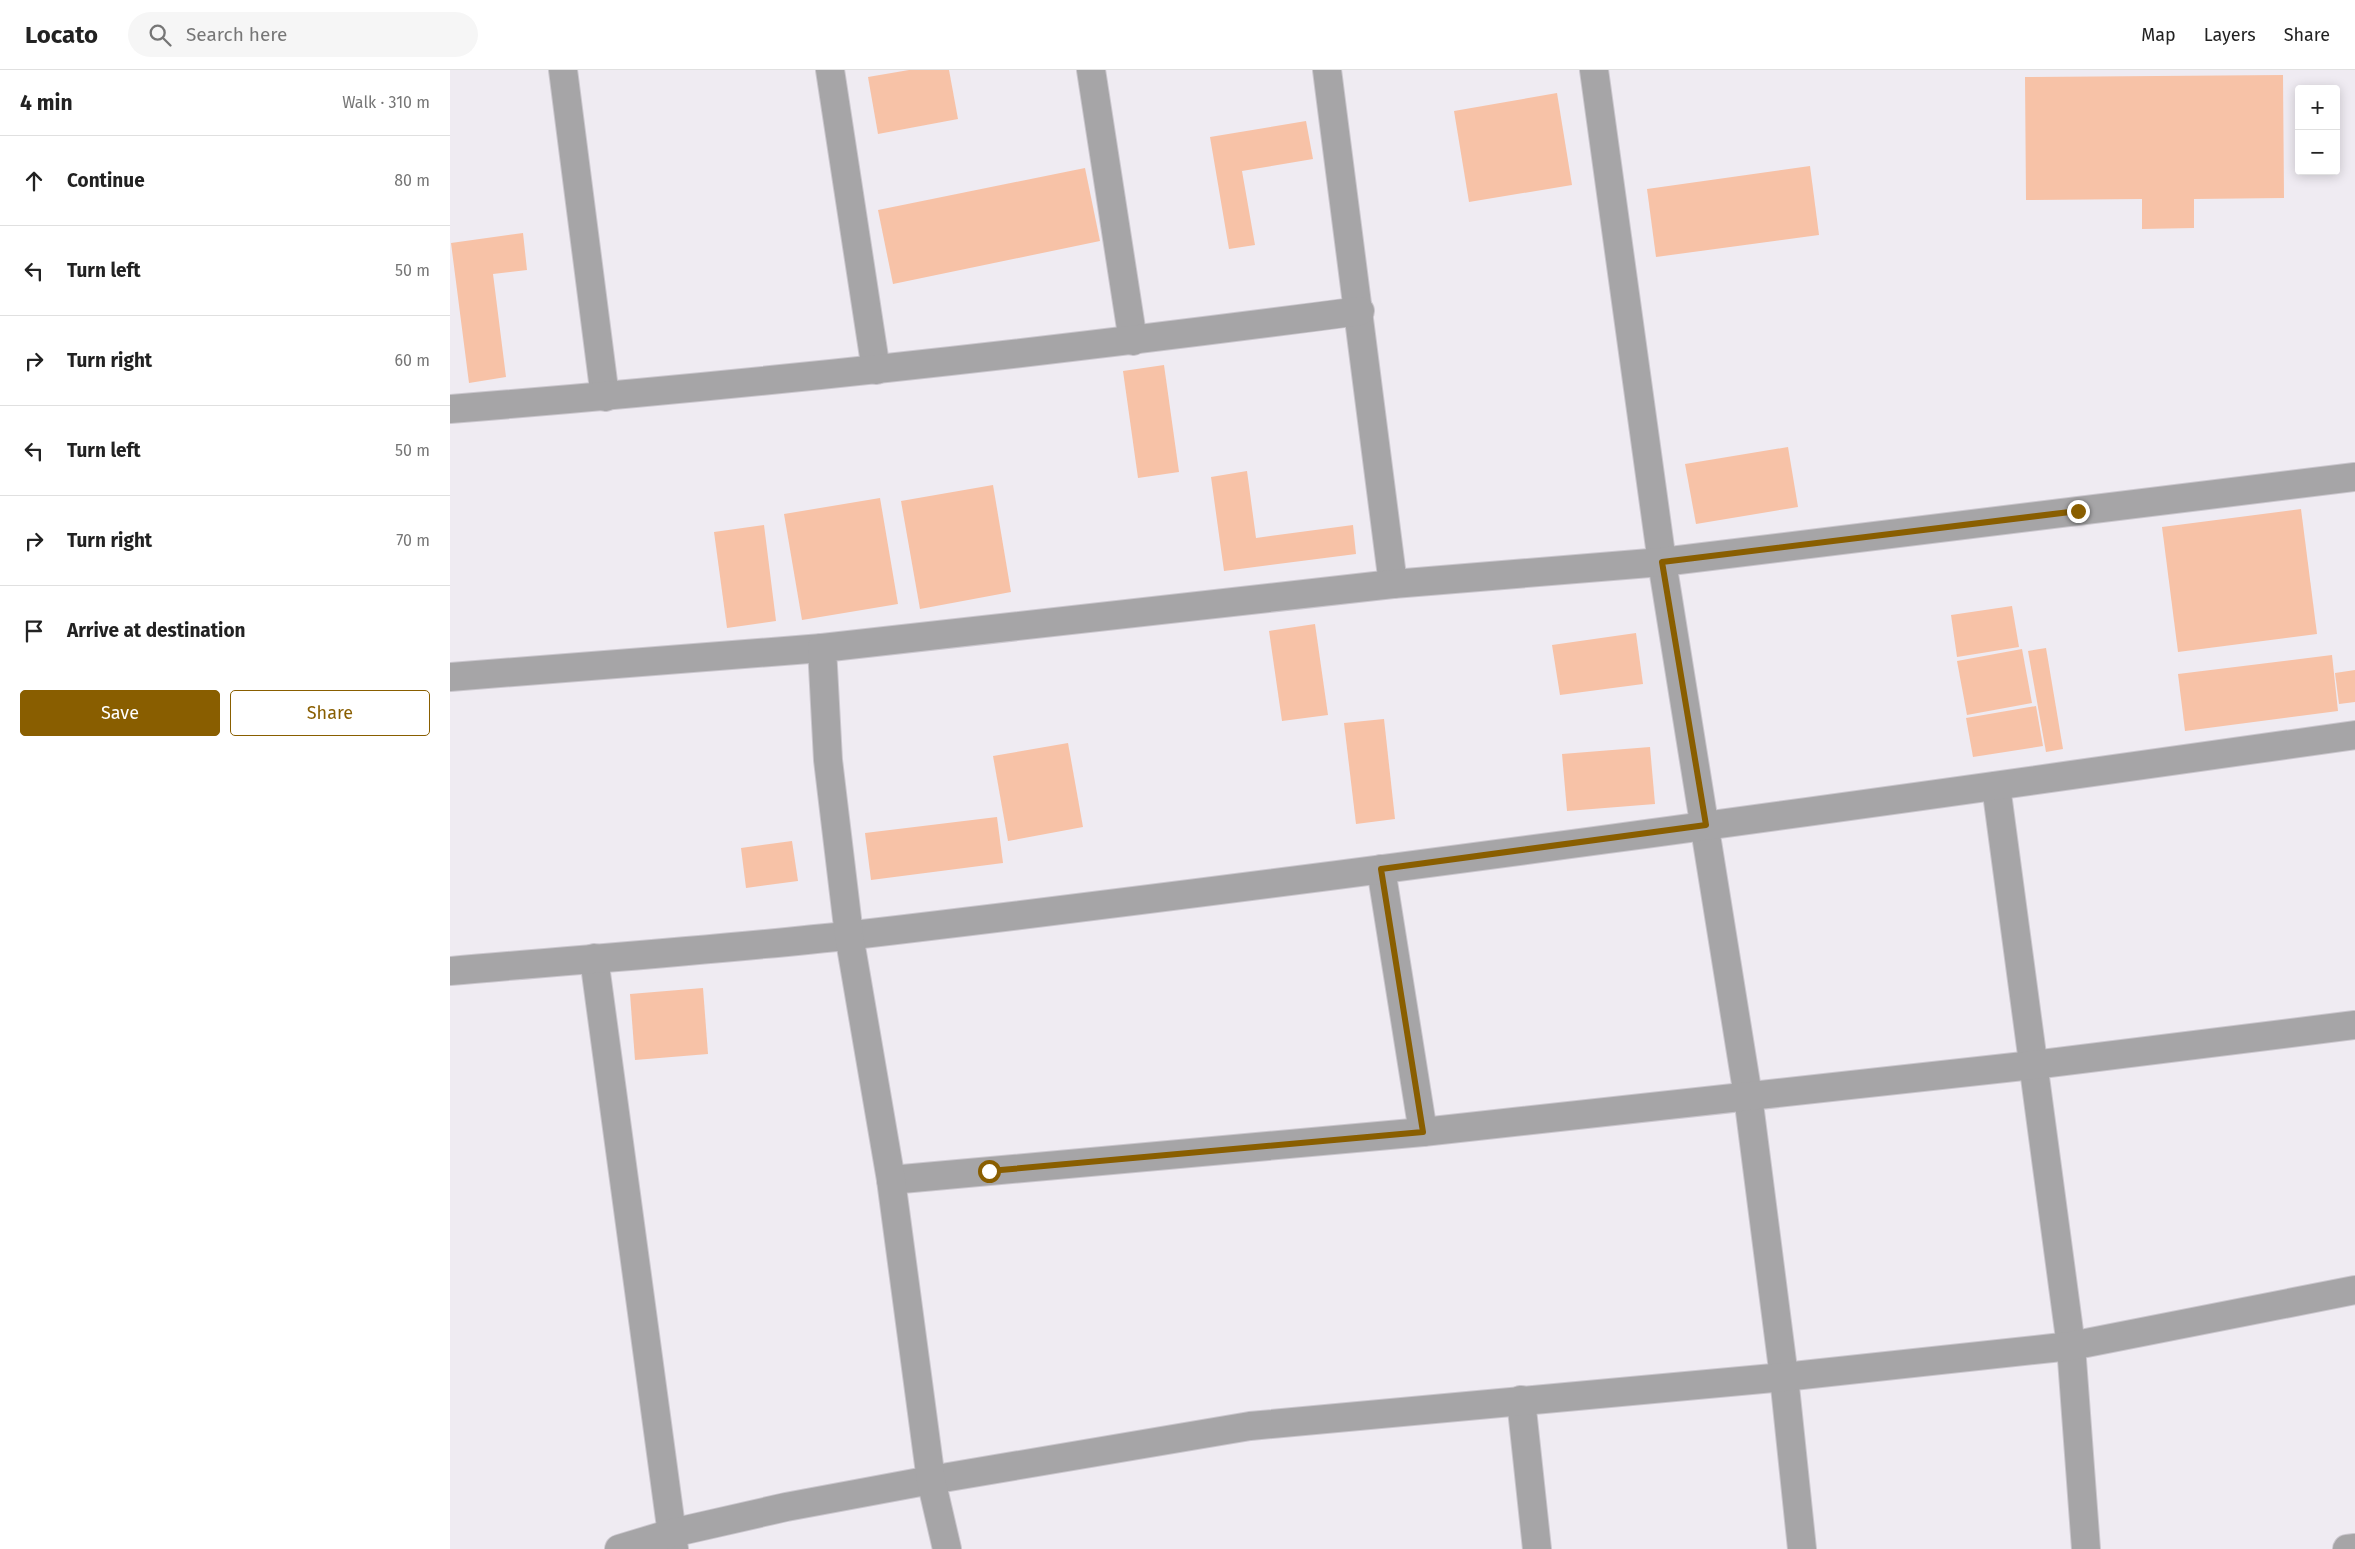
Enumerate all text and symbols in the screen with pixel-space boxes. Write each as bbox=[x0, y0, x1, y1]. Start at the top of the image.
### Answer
search box bbox=[128, 12, 478, 57]
text: Locato bbox=[25, 21, 98, 49]
icon: search bbox=[146, 21, 174, 49]
text: Search here bbox=[186, 23, 287, 46]
text: Map bbox=[2141, 24, 2176, 46]
text: Layers bbox=[2204, 24, 2256, 46]
text: Share bbox=[2284, 24, 2330, 46]
map controls bbox=[2295, 85, 2340, 175]
button: + bbox=[2295, 85, 2340, 130]
text: 4 min bbox=[20, 90, 73, 116]
text: Walk · 310 m bbox=[342, 93, 430, 112]
button: − bbox=[2295, 130, 2340, 175]
icon: ahead bbox=[20, 167, 48, 195]
text: Continue bbox=[67, 169, 145, 192]
text: 80 m bbox=[394, 171, 430, 190]
icon: left bbox=[20, 257, 48, 285]
text: Turn left bbox=[67, 259, 141, 282]
text: 50 m bbox=[395, 261, 430, 280]
icon: right bbox=[20, 347, 48, 375]
text: Turn right bbox=[67, 349, 152, 372]
text: 60 m bbox=[395, 351, 430, 370]
icon: left bbox=[20, 437, 48, 465]
text: Turn left bbox=[67, 439, 141, 462]
text: 50 m bbox=[395, 441, 430, 460]
route end bbox=[2067, 500, 2090, 523]
icon: right bbox=[20, 527, 48, 555]
text: Turn right bbox=[67, 529, 152, 552]
text: 70 m bbox=[396, 531, 430, 550]
icon: arrive bbox=[20, 617, 48, 645]
text: Arrive at destination bbox=[67, 619, 246, 642]
button: Save bbox=[20, 690, 220, 736]
button: Share bbox=[230, 690, 430, 736]
route start bbox=[978, 1160, 1001, 1183]

